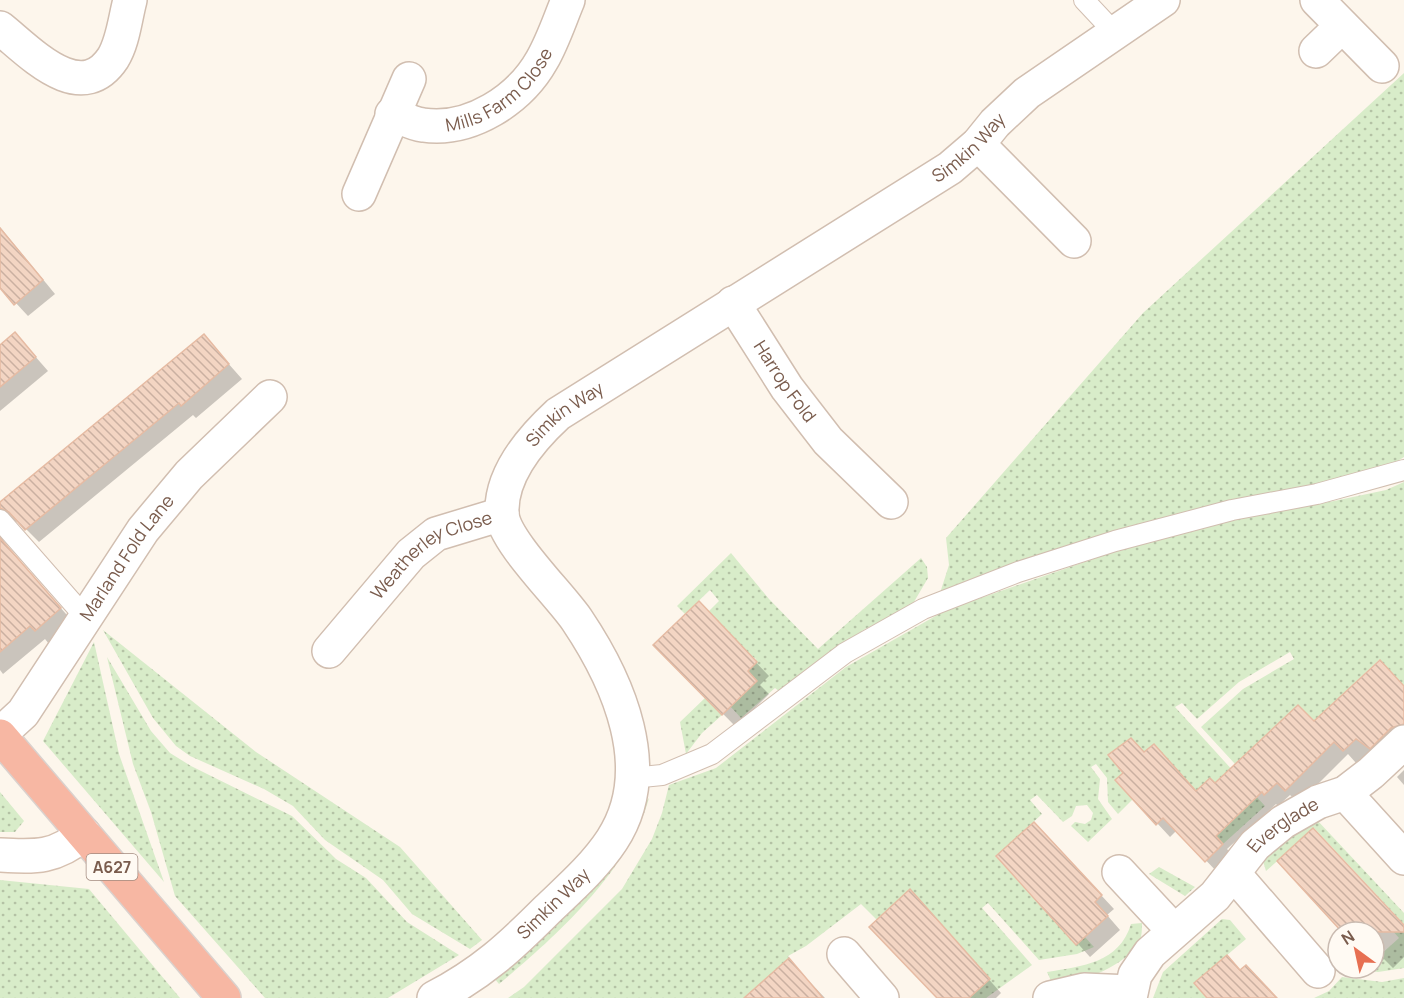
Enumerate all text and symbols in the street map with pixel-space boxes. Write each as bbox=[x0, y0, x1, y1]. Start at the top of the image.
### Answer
street label: Mills Farm Close bbox=[443, 43, 557, 137]
street label: Simkin Way bbox=[927, 106, 1010, 187]
street label: Harrop Fold bbox=[749, 336, 822, 427]
street label: Simkin Way bbox=[520, 375, 608, 451]
street label: Marland Fold Lane bbox=[74, 489, 179, 625]
street label: Weatherley Close bbox=[365, 505, 495, 604]
street label: Everglade bbox=[1241, 791, 1323, 857]
road number: A627 bbox=[86, 854, 138, 880]
street label: Simkin Way bbox=[511, 862, 595, 944]
north arrow bbox=[1326, 920, 1386, 980]
text: N bbox=[1337, 925, 1359, 950]

